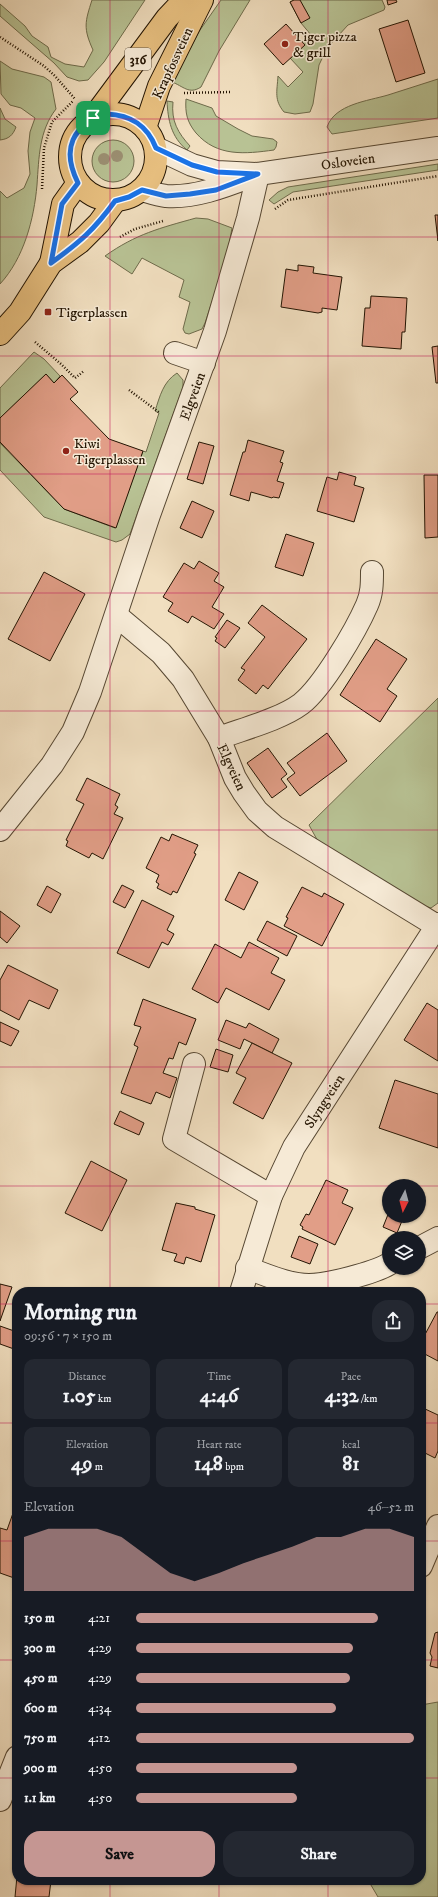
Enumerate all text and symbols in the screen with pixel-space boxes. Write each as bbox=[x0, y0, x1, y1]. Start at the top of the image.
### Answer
street label: Krapfossveien bbox=[148, 24, 198, 102]
place label: Tiger pizza & grill bbox=[293, 28, 357, 62]
marker: Tiger pizza & grill bbox=[280, 39, 290, 49]
road number: 316 bbox=[125, 48, 151, 70]
pin bbox=[76, 101, 110, 135]
icon: arrive bbox=[82, 107, 104, 129]
street label: Osloveien bbox=[320, 149, 377, 175]
place label: Tigerplassen bbox=[56, 304, 128, 322]
marker: Tigerplassen bbox=[43, 307, 53, 317]
street label: Elgveien bbox=[176, 369, 210, 423]
place label: Kiwi Tigerplassen bbox=[74, 435, 146, 469]
marker: Kiwi Tigerplassen bbox=[61, 446, 71, 456]
street label: Elgveien bbox=[212, 741, 250, 794]
street label: Slyngveien bbox=[301, 1070, 349, 1132]
north arrow bbox=[382, 1179, 426, 1223]
map controls bbox=[382, 1179, 426, 1275]
button: layers bbox=[382, 1231, 426, 1275]
text: Morning run bbox=[24, 1299, 137, 1326]
button: share bbox=[372, 1300, 414, 1342]
text: 09:56 · 7 × 150 m bbox=[24, 1328, 112, 1344]
text: Distance bbox=[68, 1370, 106, 1384]
text: Time bbox=[207, 1370, 231, 1384]
text: Pace bbox=[341, 1370, 361, 1384]
text: 1.05 bbox=[63, 1384, 95, 1409]
text: 4:46 bbox=[200, 1384, 238, 1409]
text: 4:32 bbox=[324, 1384, 358, 1409]
text: km bbox=[95, 1392, 111, 1406]
text: /km bbox=[358, 1392, 378, 1406]
text: Elevation bbox=[66, 1438, 108, 1452]
text: Heart rate bbox=[196, 1438, 242, 1452]
text: kcal bbox=[342, 1438, 360, 1452]
text: 49 bbox=[71, 1452, 92, 1477]
text: 148 bbox=[194, 1452, 223, 1477]
text: 81 bbox=[342, 1452, 360, 1477]
text: m bbox=[92, 1460, 103, 1474]
text: bpm bbox=[223, 1460, 244, 1474]
text: Elevation bbox=[24, 1499, 74, 1515]
text: 46–52 m bbox=[368, 1499, 414, 1515]
text: 150 m bbox=[24, 1610, 55, 1626]
text: 4:21 bbox=[88, 1610, 110, 1626]
text: 300 m bbox=[24, 1640, 55, 1656]
text: 4:29 bbox=[88, 1640, 112, 1656]
text: 450 m bbox=[24, 1670, 57, 1686]
text: 4:29 bbox=[88, 1670, 112, 1686]
text: 600 m bbox=[24, 1700, 57, 1716]
text: 4:34 bbox=[88, 1700, 111, 1716]
text: 750 m bbox=[24, 1730, 57, 1746]
text: 4:12 bbox=[88, 1730, 110, 1746]
text: 900 m bbox=[24, 1760, 57, 1776]
text: 4:50 bbox=[88, 1760, 112, 1776]
text: 1.1 km bbox=[24, 1790, 56, 1806]
text: 4:50 bbox=[88, 1790, 112, 1806]
button: Save bbox=[24, 1831, 215, 1877]
button: Share bbox=[223, 1831, 414, 1877]

